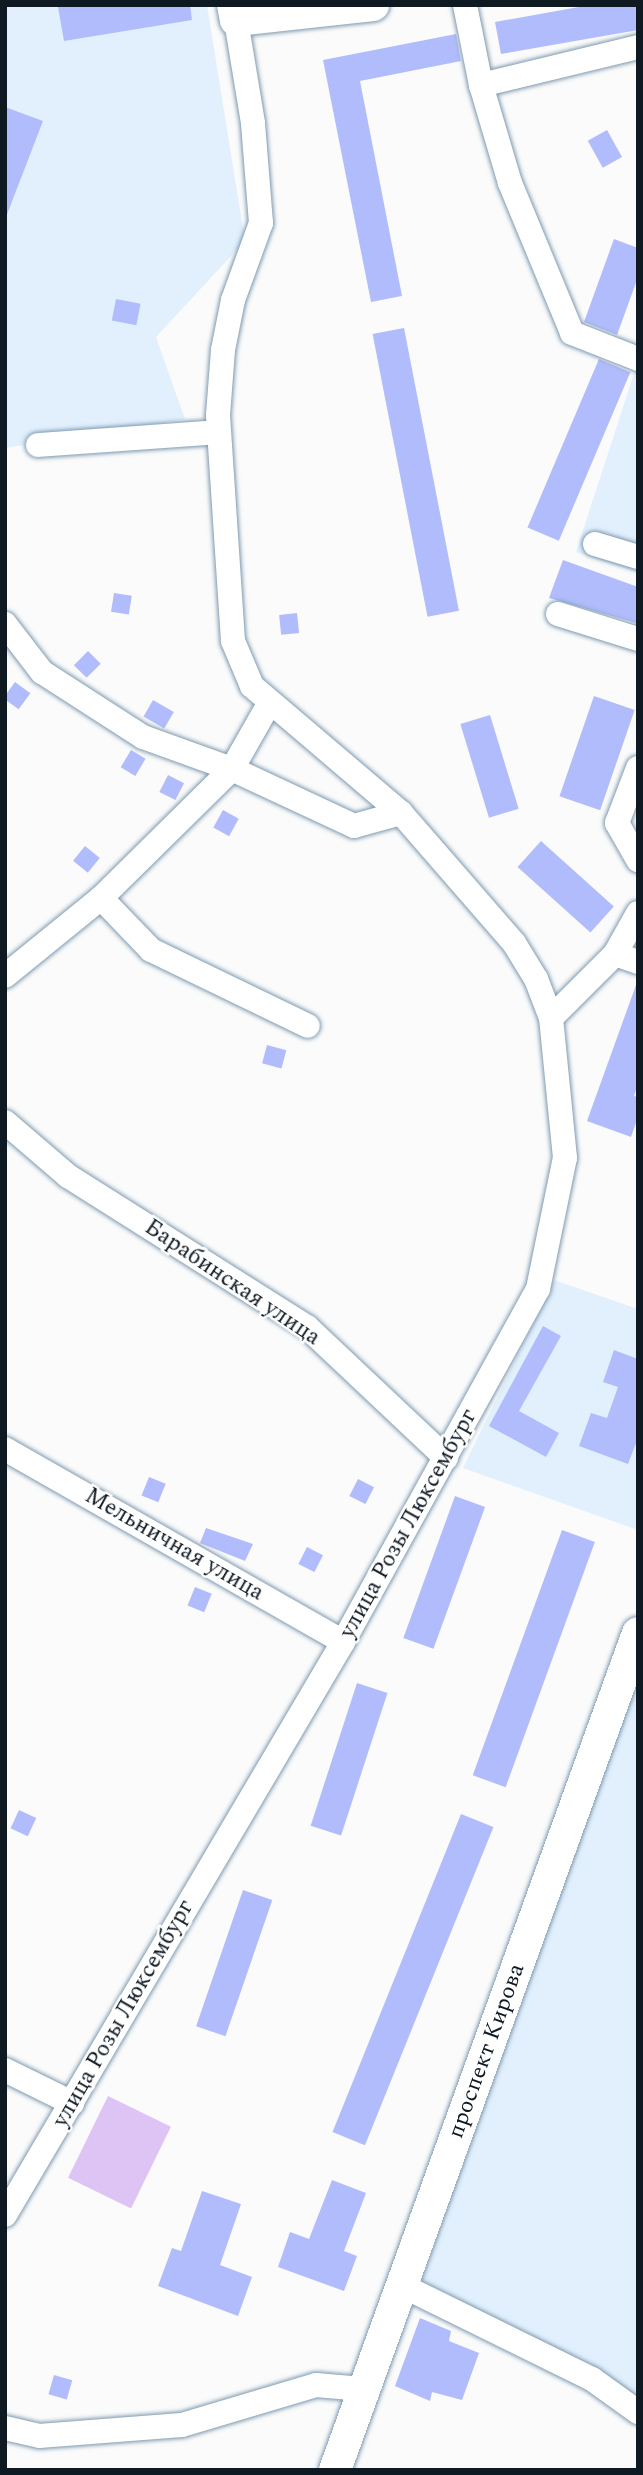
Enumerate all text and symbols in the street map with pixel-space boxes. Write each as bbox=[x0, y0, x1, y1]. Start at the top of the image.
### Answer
street label: Барабинская улица bbox=[139, 1214, 325, 1352]
street label: улица Розы Люксембург bbox=[334, 1404, 484, 1644]
street label: Мельничная улица bbox=[80, 1483, 268, 1607]
street label: улица Розы Люксембург bbox=[48, 1895, 200, 2133]
street label: проспект Кирова bbox=[443, 1960, 531, 2142]

